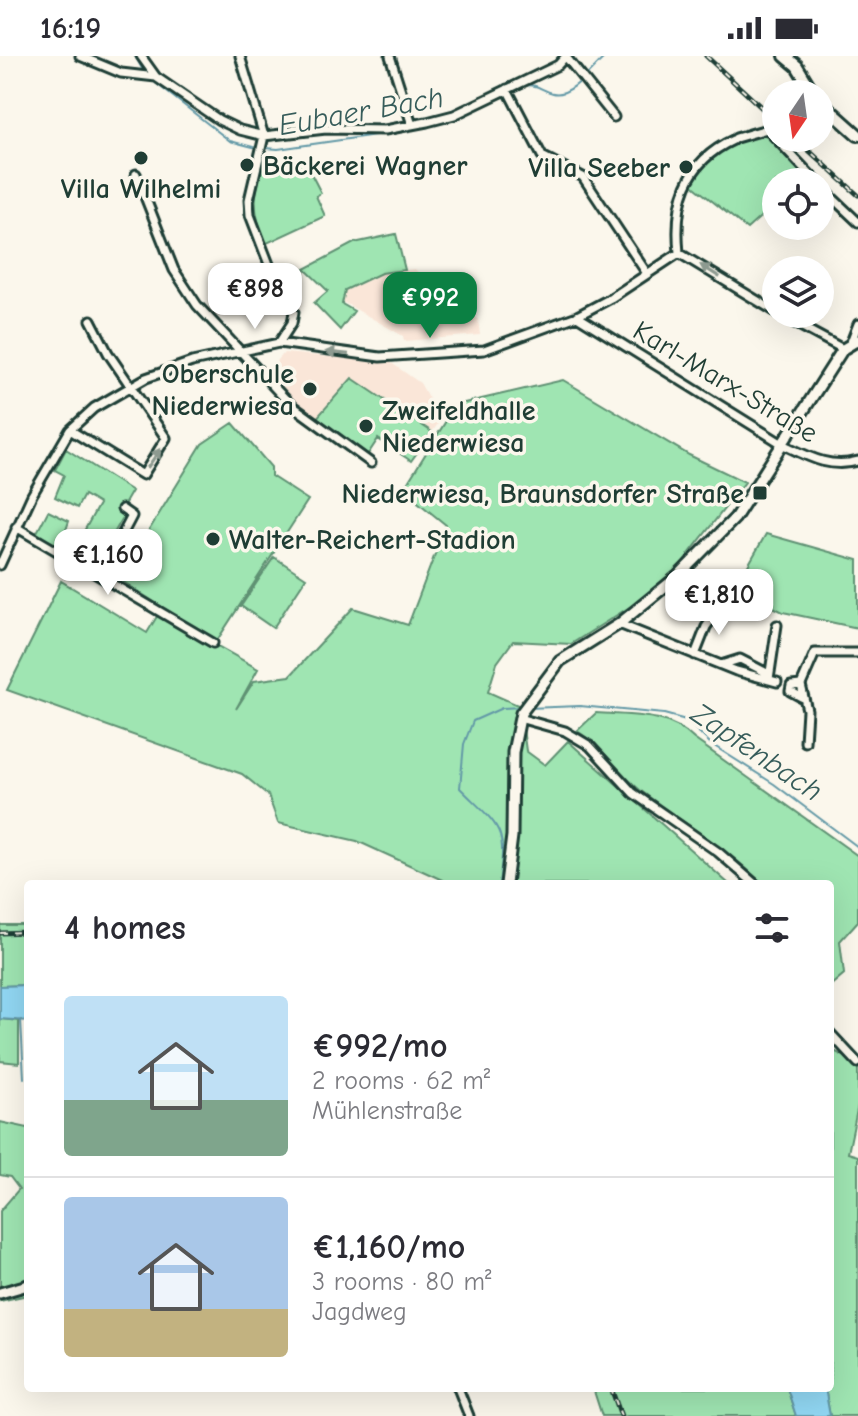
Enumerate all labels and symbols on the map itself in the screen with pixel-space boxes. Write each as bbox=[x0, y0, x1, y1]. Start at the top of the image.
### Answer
water label: Eubaer Bach bbox=[276, 80, 446, 143]
north arrow bbox=[762, 80, 834, 152]
marker: Villa Wilhelmi bbox=[132, 149, 150, 167]
place label: Bäckerei Wagner bbox=[263, 150, 468, 182]
place label: Villa Seeber bbox=[528, 152, 671, 184]
marker: Bäckerei Wagner bbox=[238, 156, 256, 174]
marker: Villa Seeber bbox=[677, 158, 695, 176]
place label: Villa Wilhelmi bbox=[61, 173, 221, 205]
pin: €898 bbox=[208, 263, 302, 331]
one-way arrow bbox=[699, 264, 721, 278]
pin: €992 bbox=[383, 272, 477, 340]
street label: Karl-Marx-Straße bbox=[627, 314, 823, 450]
one-way arrow bbox=[324, 346, 349, 359]
place label: Oberschule Niederwiesa bbox=[152, 358, 294, 422]
marker: Oberschule Niederwiesa bbox=[301, 380, 319, 398]
place label: Zweifeldhalle Niederwiesa bbox=[382, 395, 536, 459]
marker: Zweifeldhalle Niederwiesa bbox=[357, 417, 375, 435]
one-way arrow bbox=[146, 448, 161, 469]
place label: Niederwiesa, Braunsdorfer Straße bbox=[342, 478, 744, 510]
marker: Niederwiesa, Braunsdorfer Straße bbox=[751, 484, 769, 502]
place label: Walter-Reichert-Stadion bbox=[229, 524, 516, 556]
pin: €1,160 bbox=[43, 529, 173, 597]
marker: Walter-Reichert-Stadion bbox=[204, 530, 222, 548]
pin: €1,810 bbox=[654, 569, 784, 637]
water label: Zapfenbach bbox=[684, 695, 829, 809]

